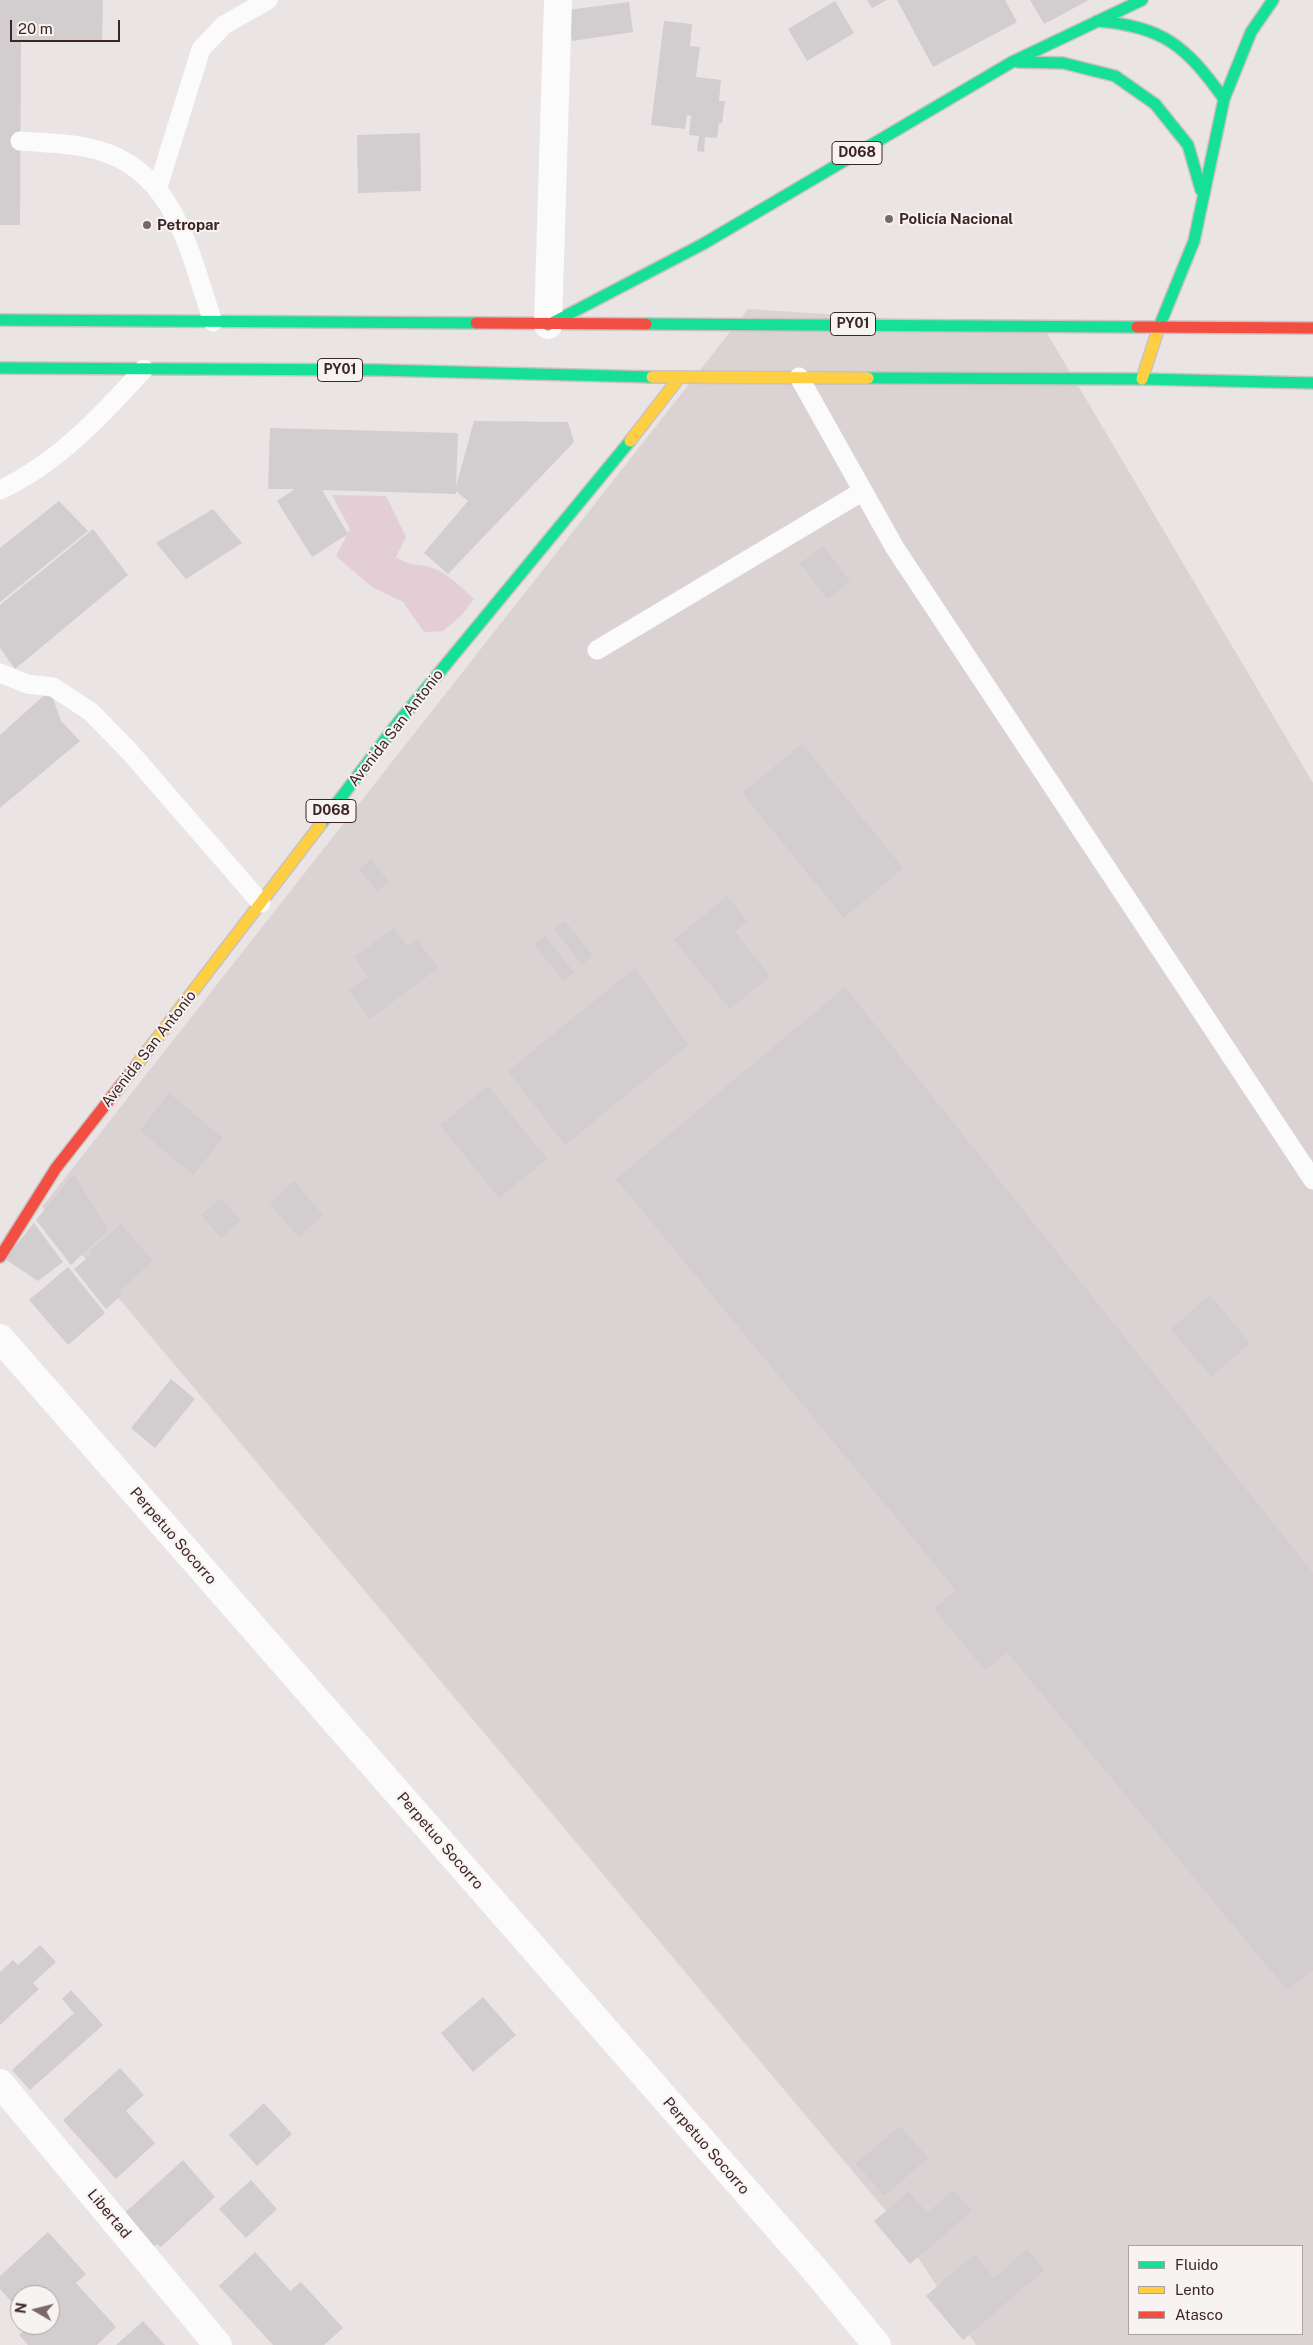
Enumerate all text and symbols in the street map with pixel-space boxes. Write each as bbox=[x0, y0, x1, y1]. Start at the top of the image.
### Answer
scale bar bbox=[12, 10, 122, 42]
text: 20 m bbox=[18, 20, 53, 37]
road number: D068 bbox=[832, 142, 882, 164]
place label: Policía Nacional bbox=[899, 210, 1013, 228]
marker: Policía Nacional bbox=[883, 213, 895, 225]
place label: Petropar bbox=[157, 216, 220, 234]
marker: Petropar bbox=[141, 219, 153, 231]
road number: PY01 bbox=[830, 312, 876, 336]
road number: PY01 bbox=[318, 358, 362, 382]
street label: Avenida San Antonio bbox=[345, 666, 447, 790]
road number: D068 bbox=[306, 799, 356, 822]
street label: Avenida San Antonio bbox=[98, 987, 200, 1111]
street label: Perpetuo Socorro bbox=[126, 1484, 220, 1588]
street label: Perpetuo Socorro bbox=[393, 1789, 487, 1893]
street label: Perpetuo Socorro bbox=[659, 2094, 753, 2198]
street label: Libertad bbox=[83, 2186, 135, 2242]
legend bbox=[1128, 2245, 1303, 2335]
text: Fluido bbox=[1175, 2256, 1218, 2273]
text: Lento bbox=[1175, 2281, 1214, 2298]
north arrow bbox=[10, 2285, 60, 2335]
text: N bbox=[12, 2302, 30, 2315]
text: Atasco bbox=[1175, 2306, 1223, 2323]

